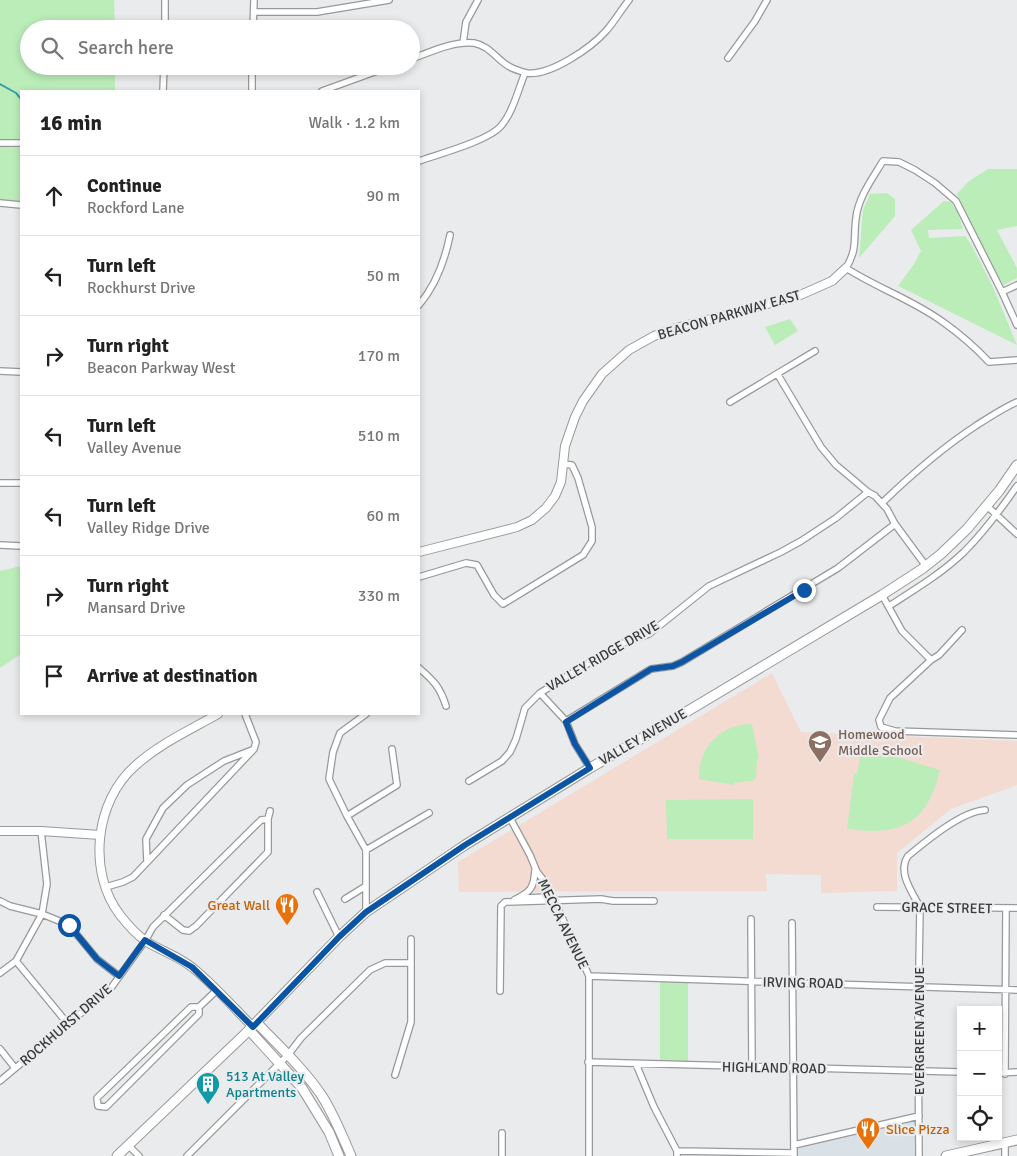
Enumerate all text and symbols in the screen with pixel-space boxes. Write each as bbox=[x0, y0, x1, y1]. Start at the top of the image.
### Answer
search box bbox=[20, 20, 420, 75]
icon: search bbox=[38, 34, 66, 62]
text: Search here bbox=[78, 36, 174, 60]
text: 16 min bbox=[40, 110, 102, 136]
text: Walk · 1.2 km bbox=[308, 113, 400, 133]
text: Continue bbox=[87, 174, 162, 198]
icon: ahead bbox=[40, 182, 68, 210]
text: 90 m bbox=[366, 186, 400, 206]
text: Rockford Lane bbox=[87, 198, 185, 218]
text: Turn left bbox=[87, 254, 156, 278]
icon: left bbox=[40, 262, 68, 290]
text: 50 m bbox=[366, 266, 400, 286]
text: Rockhurst Drive bbox=[87, 278, 196, 298]
street label: BEACON PARKWAY EAST bbox=[656, 286, 802, 344]
text: Turn right bbox=[87, 334, 169, 358]
icon: right bbox=[40, 342, 68, 370]
text: 170 m bbox=[358, 346, 400, 366]
text: Beacon Parkway West bbox=[87, 358, 235, 378]
text: Turn left bbox=[87, 414, 156, 438]
icon: left bbox=[40, 422, 68, 450]
text: 510 m bbox=[358, 426, 400, 446]
text: Valley Avenue bbox=[87, 438, 182, 458]
text: Turn left bbox=[87, 494, 156, 518]
icon: left bbox=[40, 502, 68, 530]
text: 60 m bbox=[366, 506, 400, 526]
text: Valley Ridge Drive bbox=[87, 518, 210, 538]
text: Turn right bbox=[87, 574, 169, 598]
route end bbox=[793, 579, 816, 602]
icon: right bbox=[40, 582, 68, 610]
text: 330 m bbox=[358, 586, 400, 606]
text: Mansard Drive bbox=[87, 598, 185, 618]
street label: VALLEY RIDGE DRIVE bbox=[544, 617, 662, 695]
icon: arrive bbox=[40, 662, 68, 690]
text: Arrive at destination bbox=[87, 664, 258, 688]
street label: VALLEY AVENUE bbox=[596, 705, 690, 769]
place label: Homewood Middle School bbox=[838, 726, 923, 759]
school or university icon: Homewood Middle School bbox=[807, 729, 833, 763]
street label: MECCA AVENUE bbox=[534, 876, 592, 972]
restaurant icon: Great Wall bbox=[274, 892, 300, 926]
place label: Great Wall bbox=[208, 897, 270, 914]
street label: GRACE STREET bbox=[902, 899, 993, 917]
route start bbox=[58, 914, 81, 937]
street label: EVERGREEN AVENUE bbox=[911, 967, 928, 1095]
street label: IRVING ROAD bbox=[762, 974, 844, 992]
street label: ROCKHURST DRIVE bbox=[17, 980, 116, 1070]
map controls bbox=[957, 1006, 1002, 1141]
button: + bbox=[957, 1006, 1002, 1051]
button: − bbox=[957, 1051, 1002, 1096]
street label: HIGHLAND ROAD bbox=[722, 1059, 826, 1077]
place label: 513 At Valley Apartments bbox=[226, 1068, 304, 1101]
building icon: 513 At Valley Apartments bbox=[195, 1071, 221, 1105]
button: locate bbox=[957, 1096, 1002, 1141]
restaurant icon: Slice Pizza bbox=[855, 1116, 881, 1150]
place label: Slice Pizza bbox=[886, 1121, 950, 1138]

